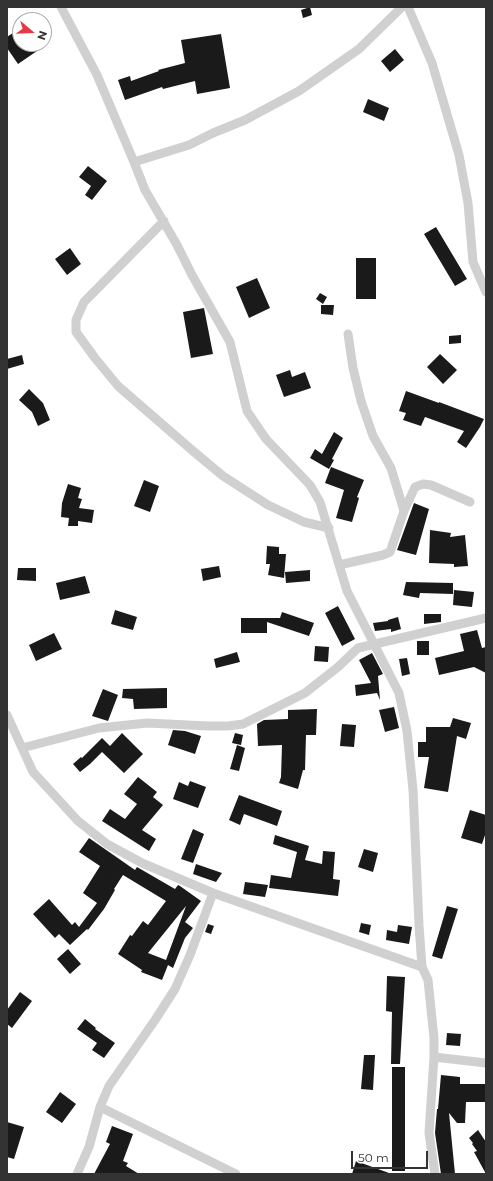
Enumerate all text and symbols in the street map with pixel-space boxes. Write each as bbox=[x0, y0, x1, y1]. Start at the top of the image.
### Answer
north arrow bbox=[12, 12, 52, 52]
text: N bbox=[34, 29, 50, 42]
scale bar bbox=[353, 1143, 430, 1169]
text: 50 m bbox=[358, 1150, 389, 1165]

